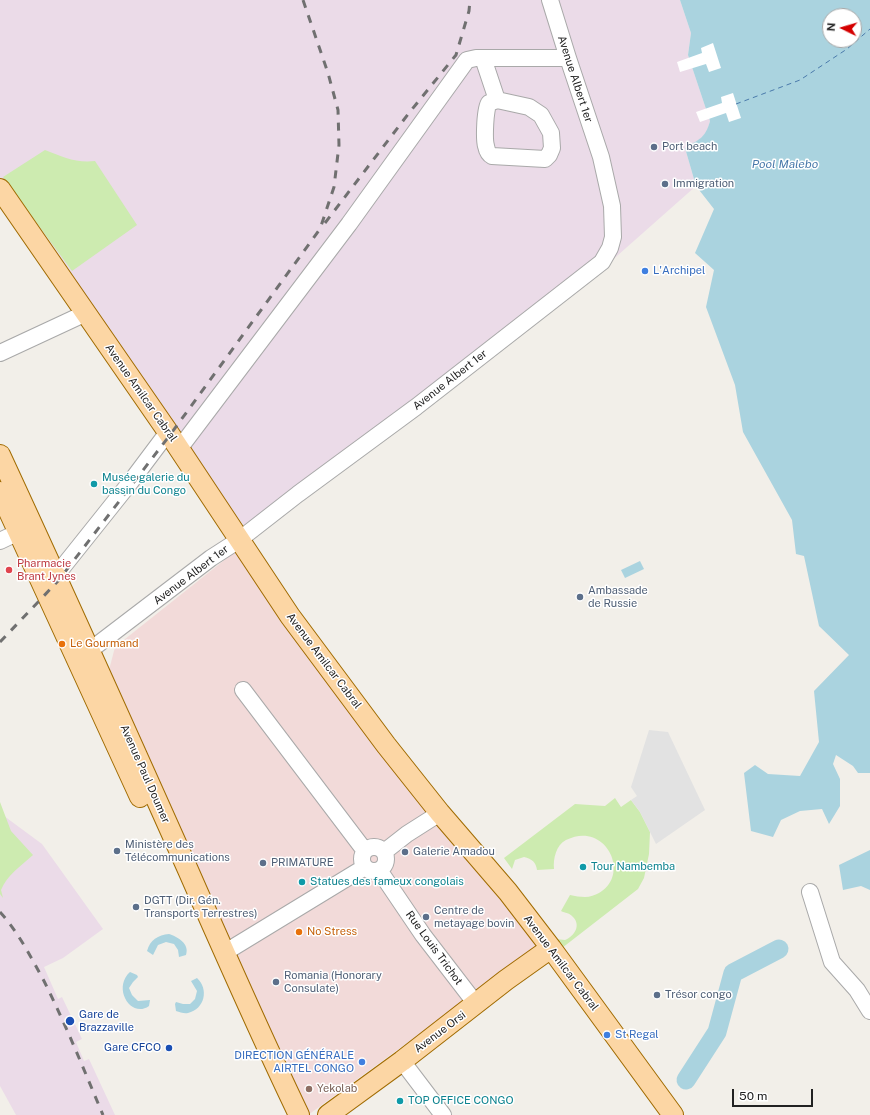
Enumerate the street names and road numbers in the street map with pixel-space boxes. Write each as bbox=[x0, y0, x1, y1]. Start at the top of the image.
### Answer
street label: Avenue Albert 1er bbox=[555, 34, 595, 124]
street label: Avenue Amilcar Cabral bbox=[102, 342, 180, 444]
street label: Avenue Albert 1er bbox=[410, 347, 490, 413]
street label: Avenue Albert 1er bbox=[151, 543, 231, 607]
street label: Avenue Amilcar Cabral bbox=[284, 611, 364, 711]
street label: Avenue Paul Doumer bbox=[117, 723, 173, 825]
street label: Rue Louis Trichot bbox=[403, 908, 465, 988]
street label: Avenue Amilcar Cabral bbox=[521, 913, 601, 1013]
street label: Avenue Orsi bbox=[412, 1008, 468, 1056]

